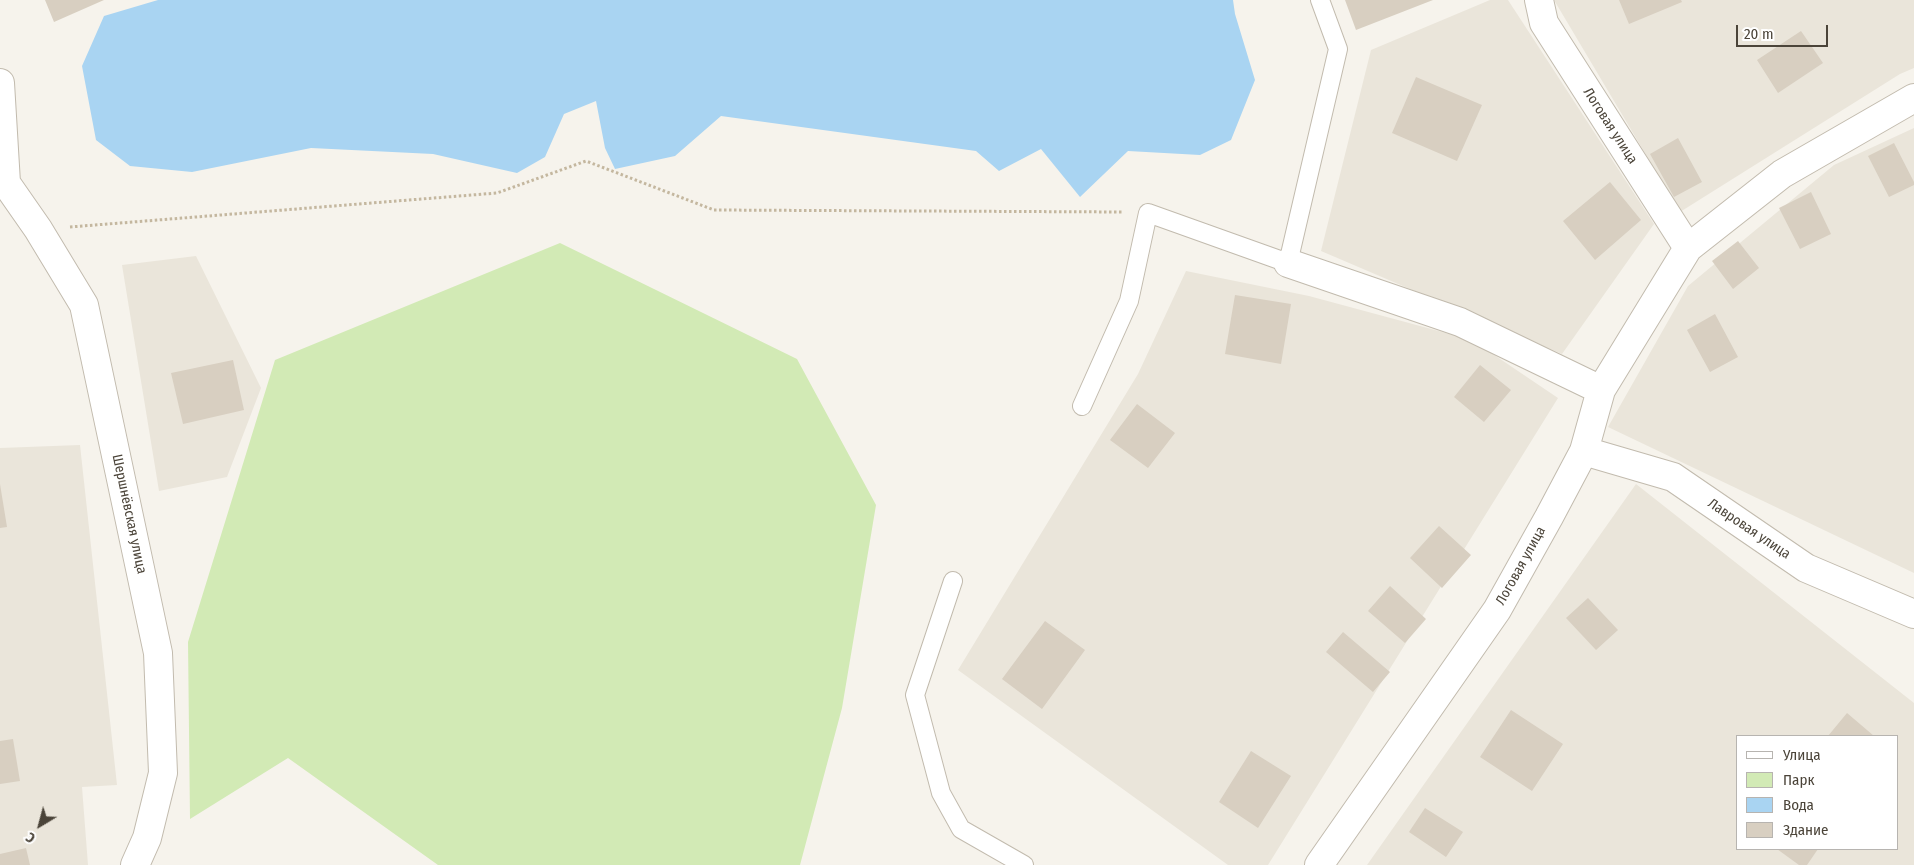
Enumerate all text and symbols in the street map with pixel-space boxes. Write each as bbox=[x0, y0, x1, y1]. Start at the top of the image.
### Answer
scale bar bbox=[1739, 15, 1832, 47]
text: 20 m bbox=[1744, 25, 1774, 43]
street label: Логовая улица bbox=[1579, 85, 1641, 167]
street label: Шершнёвская улица bbox=[108, 453, 150, 575]
street label: Лавровая улица bbox=[1705, 495, 1793, 563]
street label: Логовая улица bbox=[1493, 524, 1549, 608]
legend bbox=[1736, 735, 1899, 850]
text: Улица bbox=[1783, 746, 1821, 764]
text: Парк bbox=[1783, 771, 1814, 789]
text: Вода bbox=[1783, 796, 1814, 814]
north arrow bbox=[15, 800, 65, 850]
text: Здание bbox=[1783, 821, 1829, 839]
text: С bbox=[23, 828, 39, 846]

